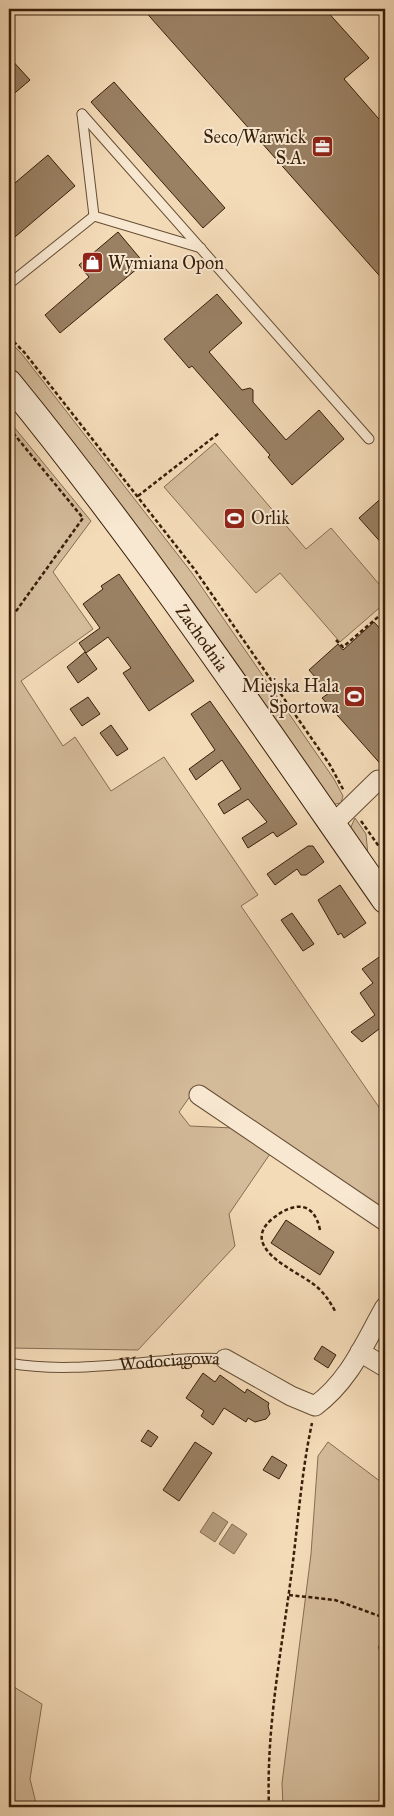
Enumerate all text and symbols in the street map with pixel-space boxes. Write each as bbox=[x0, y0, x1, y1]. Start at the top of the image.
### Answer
place label: Seco/Warwick S.A. bbox=[203, 126, 307, 169]
office icon: Seco/Warwick S.A. bbox=[310, 135, 334, 159]
shop icon: Wymiana Opon bbox=[80, 251, 104, 275]
place label: Wymiana Opon bbox=[108, 252, 224, 274]
sports icon: Orlik bbox=[223, 506, 247, 530]
place label: Orlik bbox=[251, 507, 290, 529]
street label: Zachodnia bbox=[171, 600, 234, 676]
place label: Miejska Hala Sportowa bbox=[242, 675, 339, 718]
sports icon: Miejska Hala Sportowa bbox=[343, 684, 367, 708]
street label: Wodociągowa bbox=[118, 1347, 221, 1376]

